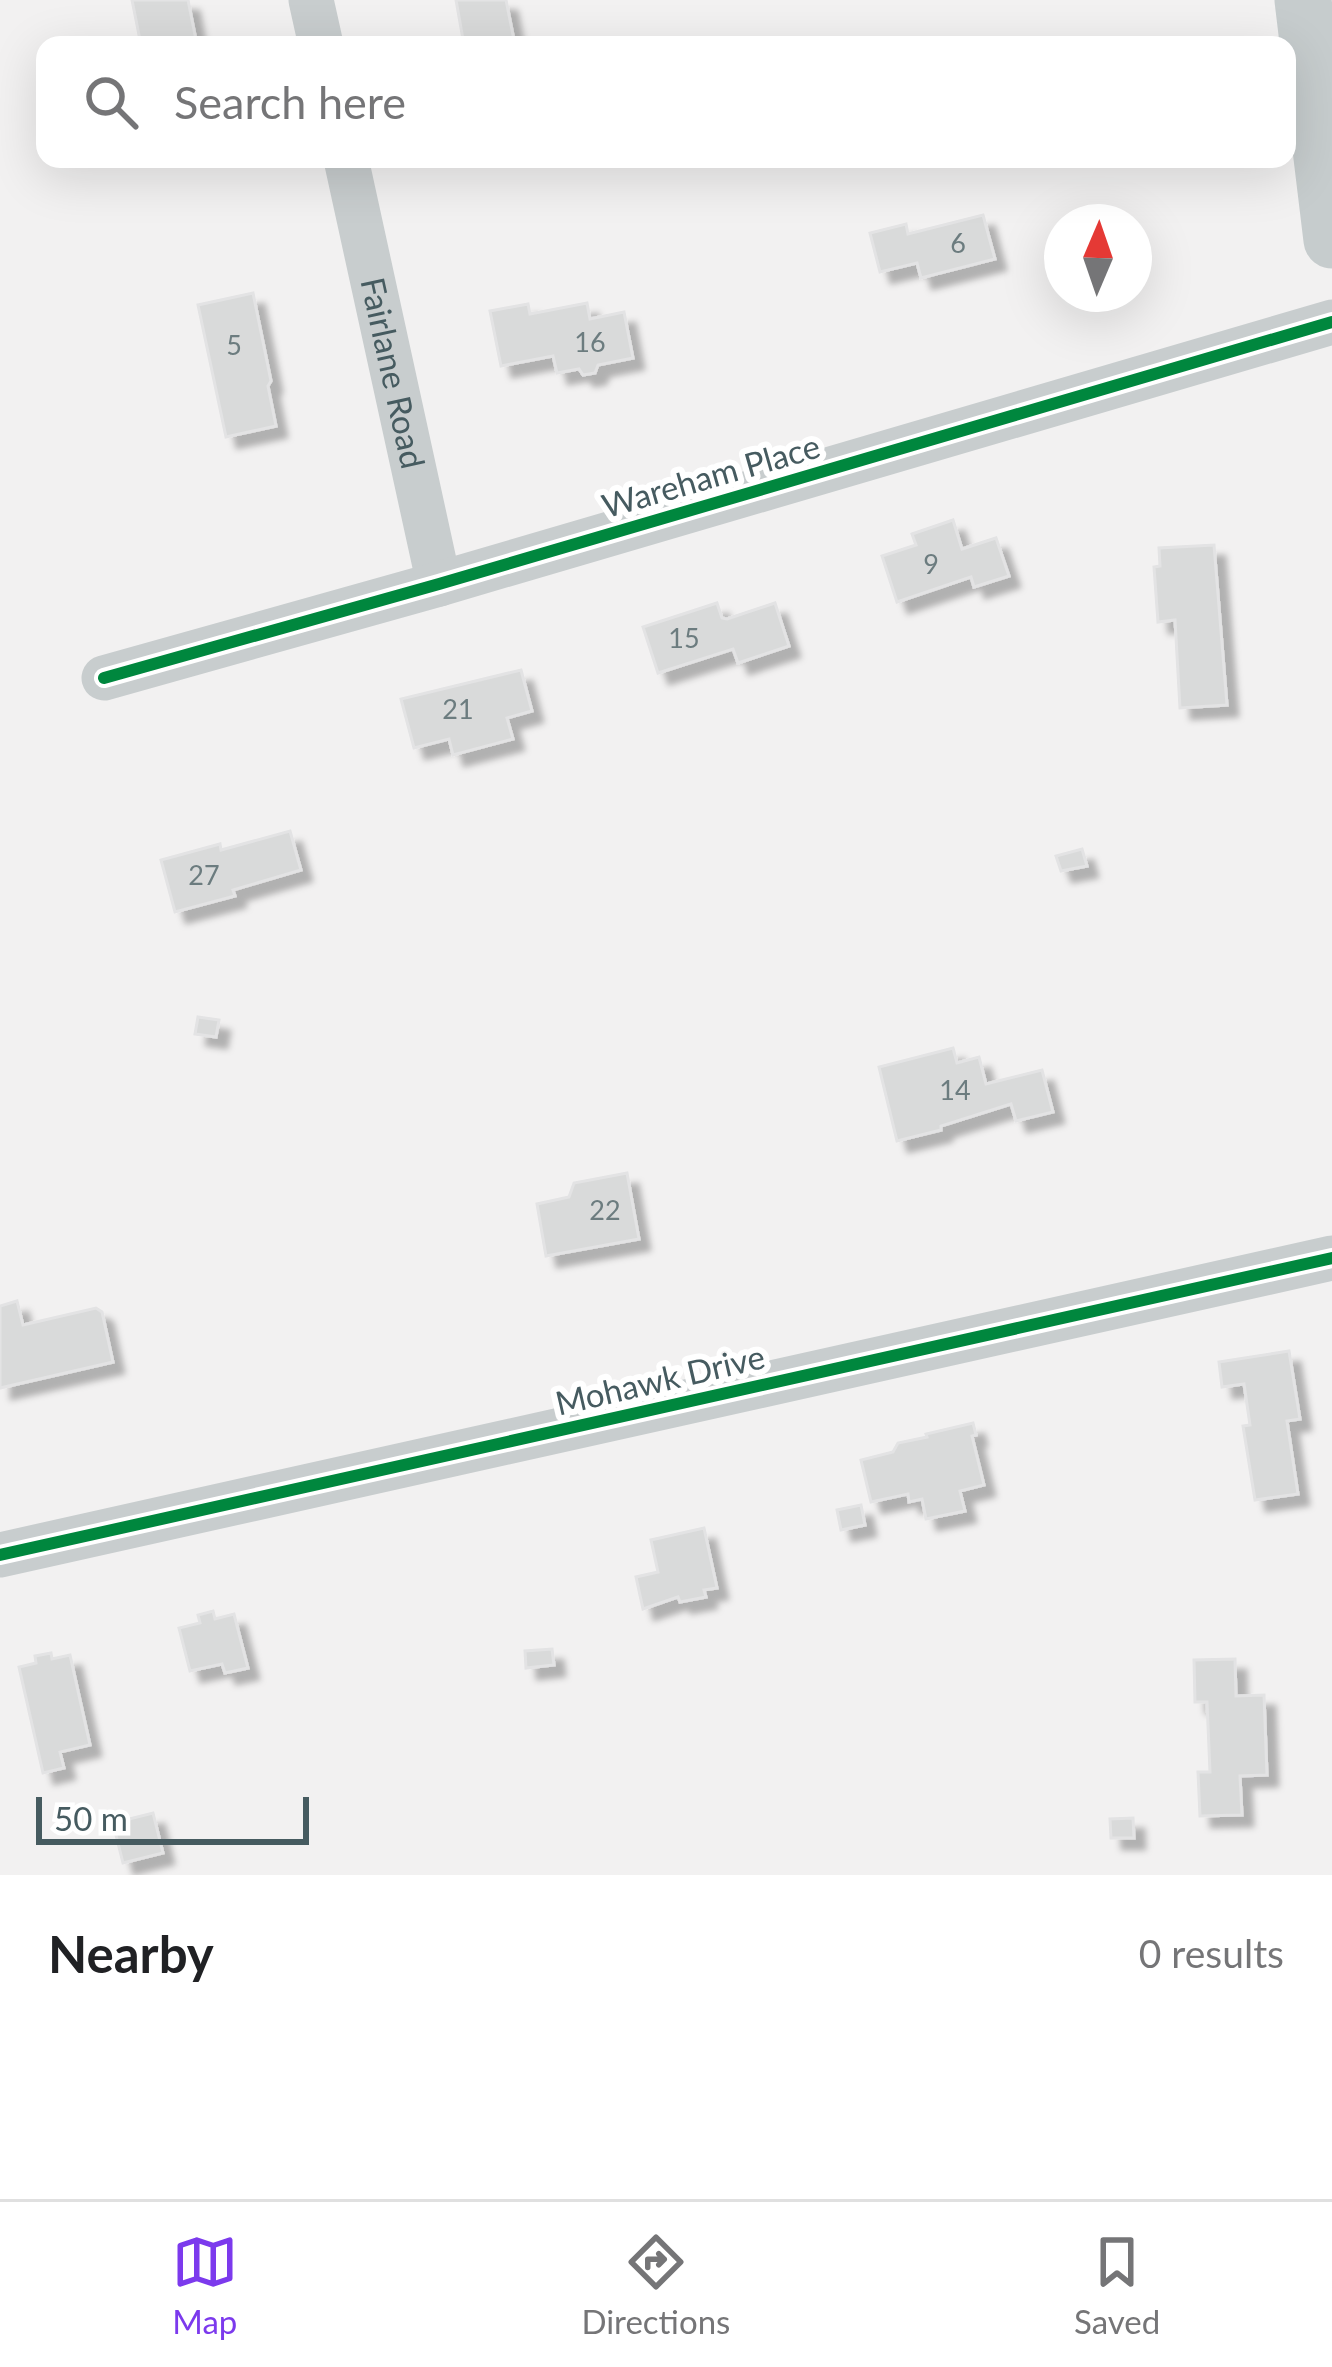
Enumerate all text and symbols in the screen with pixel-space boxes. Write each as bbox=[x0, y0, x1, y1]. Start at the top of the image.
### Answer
search box bbox=[36, 36, 1296, 168]
icon: search bbox=[78, 69, 144, 135]
text: Search here bbox=[174, 75, 406, 129]
north arrow bbox=[1044, 204, 1152, 312]
house number: 6 bbox=[950, 226, 966, 259]
street label: Fairlane Road bbox=[353, 273, 434, 472]
house number: 16 bbox=[574, 325, 606, 358]
house number: 5 bbox=[226, 328, 242, 361]
street label: Wareham Place bbox=[597, 425, 824, 525]
house number: 9 bbox=[923, 547, 939, 580]
house number: 15 bbox=[668, 621, 700, 654]
house number: 21 bbox=[442, 692, 474, 725]
house number: 27 bbox=[188, 858, 220, 891]
house number: 14 bbox=[939, 1073, 971, 1106]
house number: 22 bbox=[589, 1193, 621, 1226]
street label: Mohawk Drive bbox=[551, 1336, 768, 1423]
scale bar bbox=[36, 1791, 309, 1844]
text: 50 m bbox=[54, 1798, 128, 1838]
text: Nearby bbox=[48, 1923, 214, 1984]
text: 0 results bbox=[1139, 1930, 1284, 1976]
tab: Map bbox=[172, 2229, 238, 2341]
tab: Directions bbox=[581, 2229, 730, 2341]
tab: Saved bbox=[1074, 2229, 1160, 2341]

